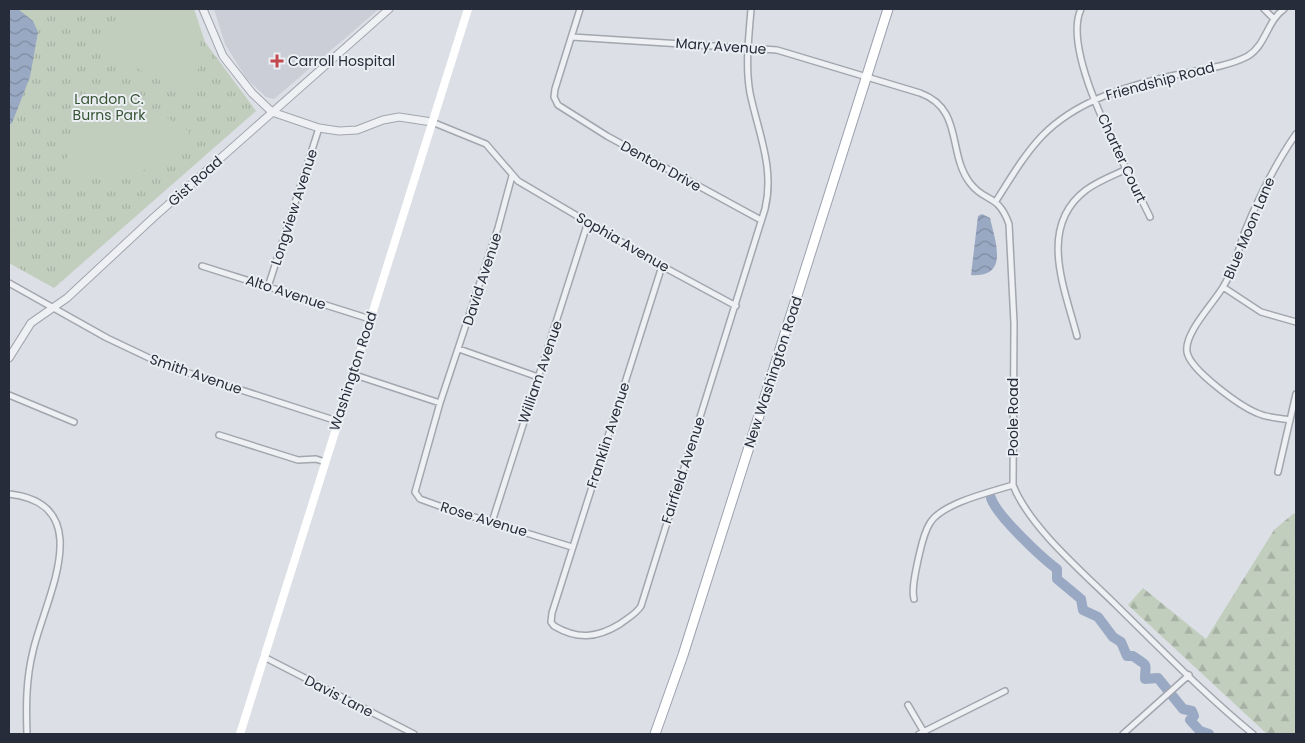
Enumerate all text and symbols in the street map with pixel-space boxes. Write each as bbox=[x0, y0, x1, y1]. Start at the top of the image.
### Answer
street label: Mary Avenue bbox=[675, 33, 767, 59]
place label: Carroll Hospital bbox=[288, 51, 395, 71]
marker: Carroll Hospital bbox=[270, 54, 284, 68]
street label: Friendship Road bbox=[1103, 57, 1217, 105]
park label: Landon C. Burns Park bbox=[73, 89, 146, 125]
street label: Charter Court bbox=[1093, 110, 1151, 206]
street label: Denton Drive bbox=[617, 136, 705, 197]
street label: Longview Avenue bbox=[266, 146, 322, 268]
street label: Gist Road bbox=[163, 151, 227, 211]
street label: Blue Moon Lane bbox=[1218, 174, 1280, 282]
street label: Sophia Avenue bbox=[573, 207, 674, 277]
street label: David Avenue bbox=[458, 230, 507, 328]
street label: Alto Avenue bbox=[243, 270, 329, 314]
street label: New Washington Road bbox=[739, 294, 807, 450]
street label: Washington Road bbox=[324, 309, 382, 433]
street label: William Avenue bbox=[513, 318, 567, 426]
street label: Smith Avenue bbox=[147, 349, 245, 399]
street label: Poole Road bbox=[1003, 378, 1023, 456]
street label: Franklin Avenue bbox=[581, 379, 635, 490]
street label: Fairfield Avenue bbox=[656, 414, 710, 526]
street label: Rose Avenue bbox=[438, 496, 530, 542]
street label: Davis Lane bbox=[301, 670, 377, 722]

